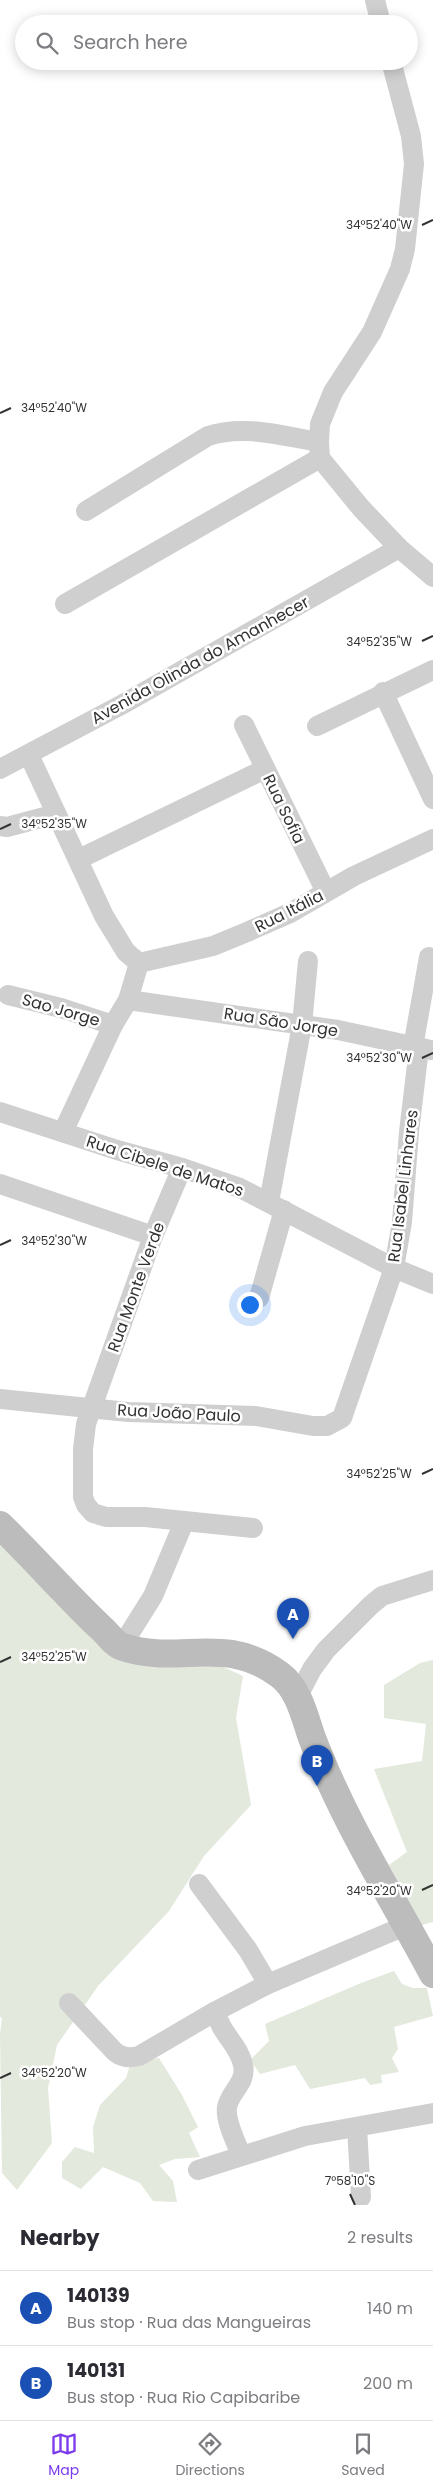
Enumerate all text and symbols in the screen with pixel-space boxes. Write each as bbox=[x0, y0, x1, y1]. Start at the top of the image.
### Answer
search box bbox=[15, 15, 418, 70]
icon: search bbox=[33, 29, 61, 57]
text: Search here bbox=[73, 29, 187, 56]
text: 34°52'40"W bbox=[346, 216, 412, 233]
text: 34°52'40"W bbox=[21, 399, 87, 416]
street label: Avenida Olinda do Amanhecer bbox=[87, 590, 313, 730]
text: 34°52'35"W bbox=[346, 633, 412, 650]
street label: Rua Sofia bbox=[257, 770, 311, 848]
text: 34°52'35"W bbox=[21, 815, 87, 832]
street label: Rua Itália bbox=[251, 884, 327, 938]
street label: Sao Jorge bbox=[19, 988, 103, 1032]
street label: Rua São Jorge bbox=[222, 1002, 340, 1042]
text: 34°52'30"W bbox=[346, 1049, 412, 1066]
street label: Rua Isabel Linhares bbox=[382, 1108, 424, 1264]
street label: Rua Cibele de Matos bbox=[83, 1130, 247, 1202]
street label: Rua Monte Verde bbox=[102, 1219, 170, 1355]
text: 34°52'30"W bbox=[21, 1232, 87, 1249]
your location bbox=[237, 1292, 263, 1318]
street label: Rua João Paulo bbox=[117, 1398, 241, 1428]
text: 34°52'25"W bbox=[346, 1465, 412, 1482]
pin: A bbox=[277, 1598, 309, 1639]
text: 34°52'25"W bbox=[21, 1648, 87, 1665]
pin: B bbox=[301, 1745, 333, 1786]
text: 34°52'20"W bbox=[346, 1882, 412, 1899]
text: 34°52'20"W bbox=[21, 2064, 87, 2081]
text: 7°58'10"S bbox=[325, 2172, 375, 2189]
text: Nearby bbox=[20, 2223, 100, 2252]
text: 2 results bbox=[347, 2226, 413, 2249]
text: 140139 bbox=[67, 2282, 130, 2309]
text: A bbox=[30, 2297, 42, 2320]
text: 140 m bbox=[367, 2297, 413, 2320]
text: Bus stop · Rua das Mangueiras bbox=[67, 2311, 311, 2334]
text: 140131 bbox=[67, 2357, 125, 2384]
text: B bbox=[31, 2372, 41, 2395]
text: 200 m bbox=[363, 2372, 413, 2395]
text: Bus stop · Rua Rio Capibaribe bbox=[67, 2386, 300, 2409]
tab: Map bbox=[48, 2430, 79, 2481]
tab: Directions bbox=[175, 2430, 245, 2481]
tab: Saved bbox=[341, 2430, 385, 2481]

